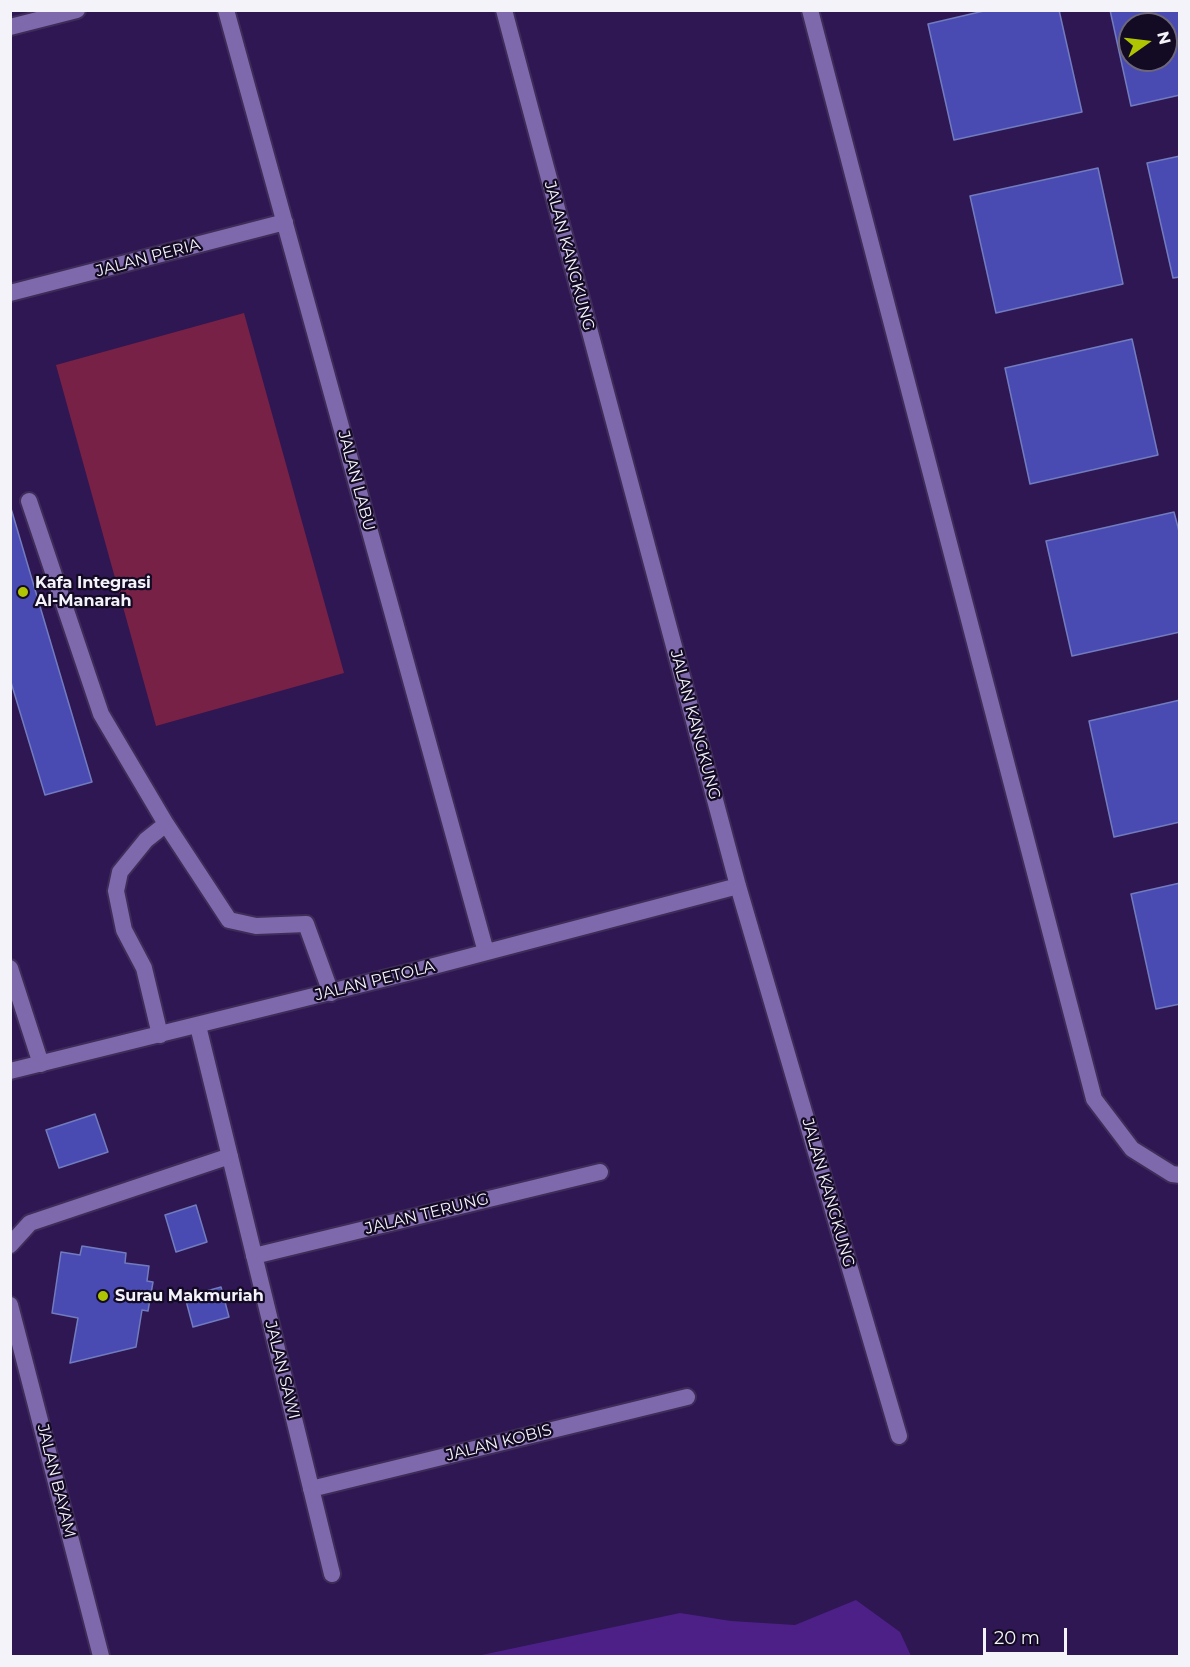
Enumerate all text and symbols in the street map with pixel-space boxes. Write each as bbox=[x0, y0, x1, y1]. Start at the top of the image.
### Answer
north arrow bbox=[1118, 12, 1178, 72]
text: N bbox=[1153, 29, 1175, 47]
street label: JALAN KANGKUNG bbox=[540, 179, 598, 333]
street label: JALAN PERIA bbox=[94, 235, 202, 281]
street label: JALAN LABU bbox=[333, 429, 379, 533]
place label: Kafa Integrasi Al-Manarah bbox=[35, 573, 151, 611]
marker: Kafa Integrasi Al-Manarah bbox=[16, 585, 30, 599]
street label: JALAN KANGKUNG bbox=[666, 648, 724, 802]
street label: JALAN PETOLA bbox=[313, 957, 437, 1005]
street label: JALAN KANGKUNG bbox=[797, 1116, 859, 1270]
street label: JALAN TERUNG bbox=[363, 1189, 491, 1239]
place label: Surau Makmuriah bbox=[115, 1286, 264, 1306]
marker: Surau Makmuriah bbox=[96, 1289, 110, 1303]
street label: JALAN SAWI bbox=[261, 1319, 303, 1421]
street label: JALAN KOBIS bbox=[444, 1421, 554, 1465]
street label: JALAN BAYAM bbox=[33, 1422, 79, 1540]
scale bar bbox=[986, 1616, 1070, 1654]
text: 20 m bbox=[994, 1627, 1040, 1649]

